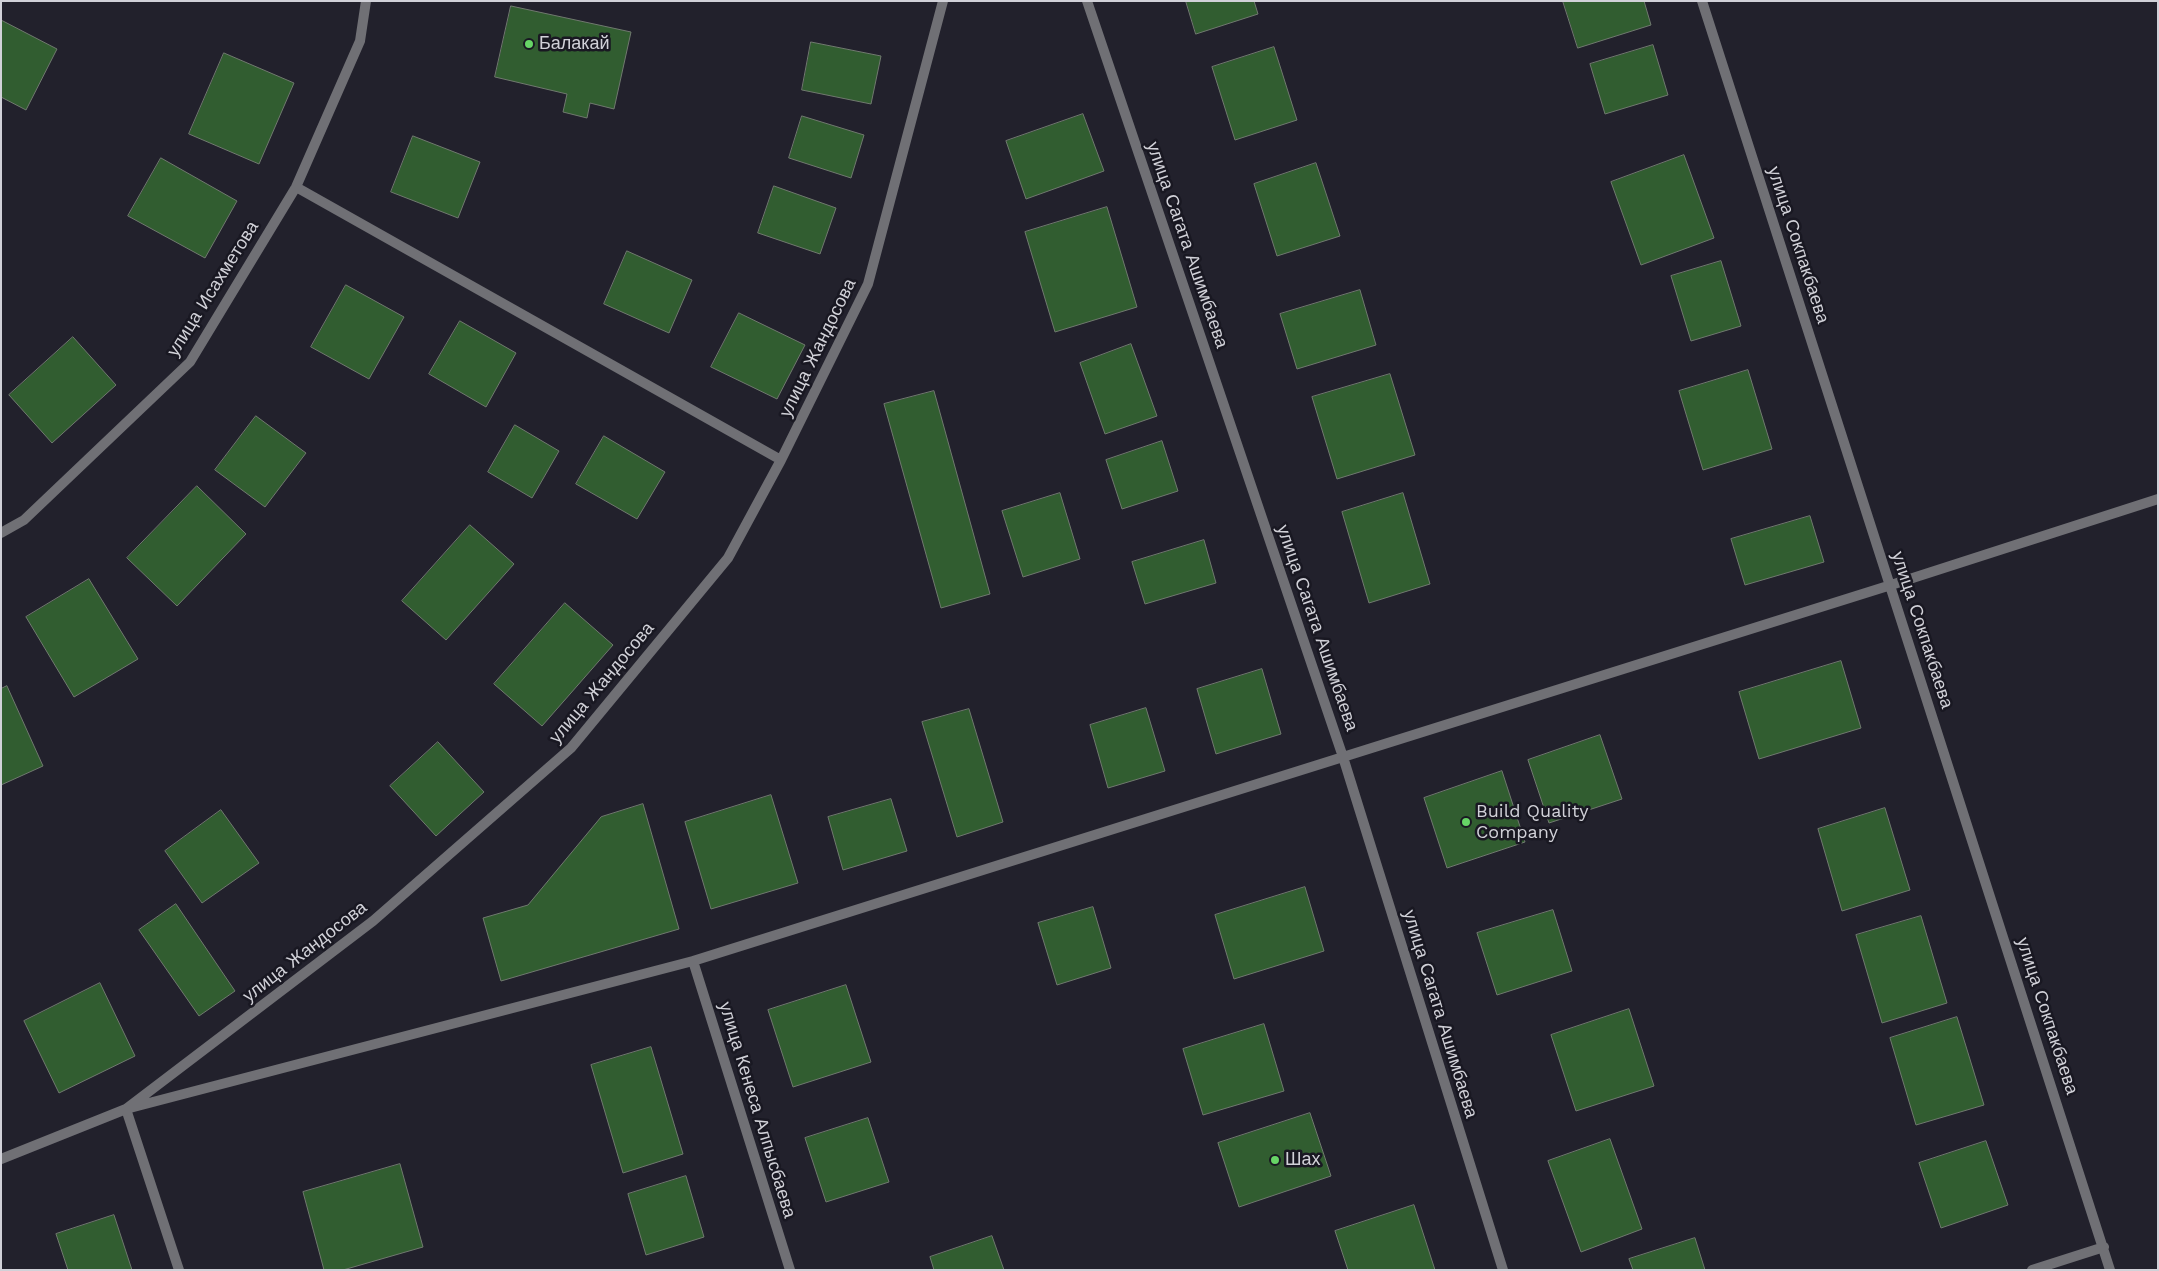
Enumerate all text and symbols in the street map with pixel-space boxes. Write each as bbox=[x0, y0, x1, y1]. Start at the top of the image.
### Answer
place label: Балакай bbox=[539, 33, 610, 55]
marker: Балакай bbox=[523, 38, 535, 50]
street label: улица Сагата Ашимбаева bbox=[1142, 139, 1232, 351]
street label: улица Сокпакбаева bbox=[1762, 164, 1834, 326]
street label: улица Исахметова bbox=[163, 217, 263, 361]
street label: улица Жандосова bbox=[775, 275, 861, 421]
street label: улица Сагата Ашимбаева bbox=[1272, 522, 1362, 734]
street label: улица Сокпакбаева bbox=[1886, 549, 1958, 711]
street label: улица Жандосова bbox=[545, 618, 659, 748]
place label: Build Quality Company bbox=[1476, 801, 1588, 844]
marker: Build Quality Company bbox=[1460, 816, 1472, 828]
street label: улица Жандосова bbox=[239, 897, 371, 1007]
street label: улица Сагата Ашимбаева bbox=[1398, 907, 1482, 1121]
street label: улица Сокпакбаева bbox=[2011, 935, 2083, 1097]
street label: улица Кенеса Алпысбаева bbox=[714, 999, 800, 1221]
place label: Шах bbox=[1285, 1149, 1321, 1171]
marker: Шах bbox=[1269, 1154, 1281, 1166]

